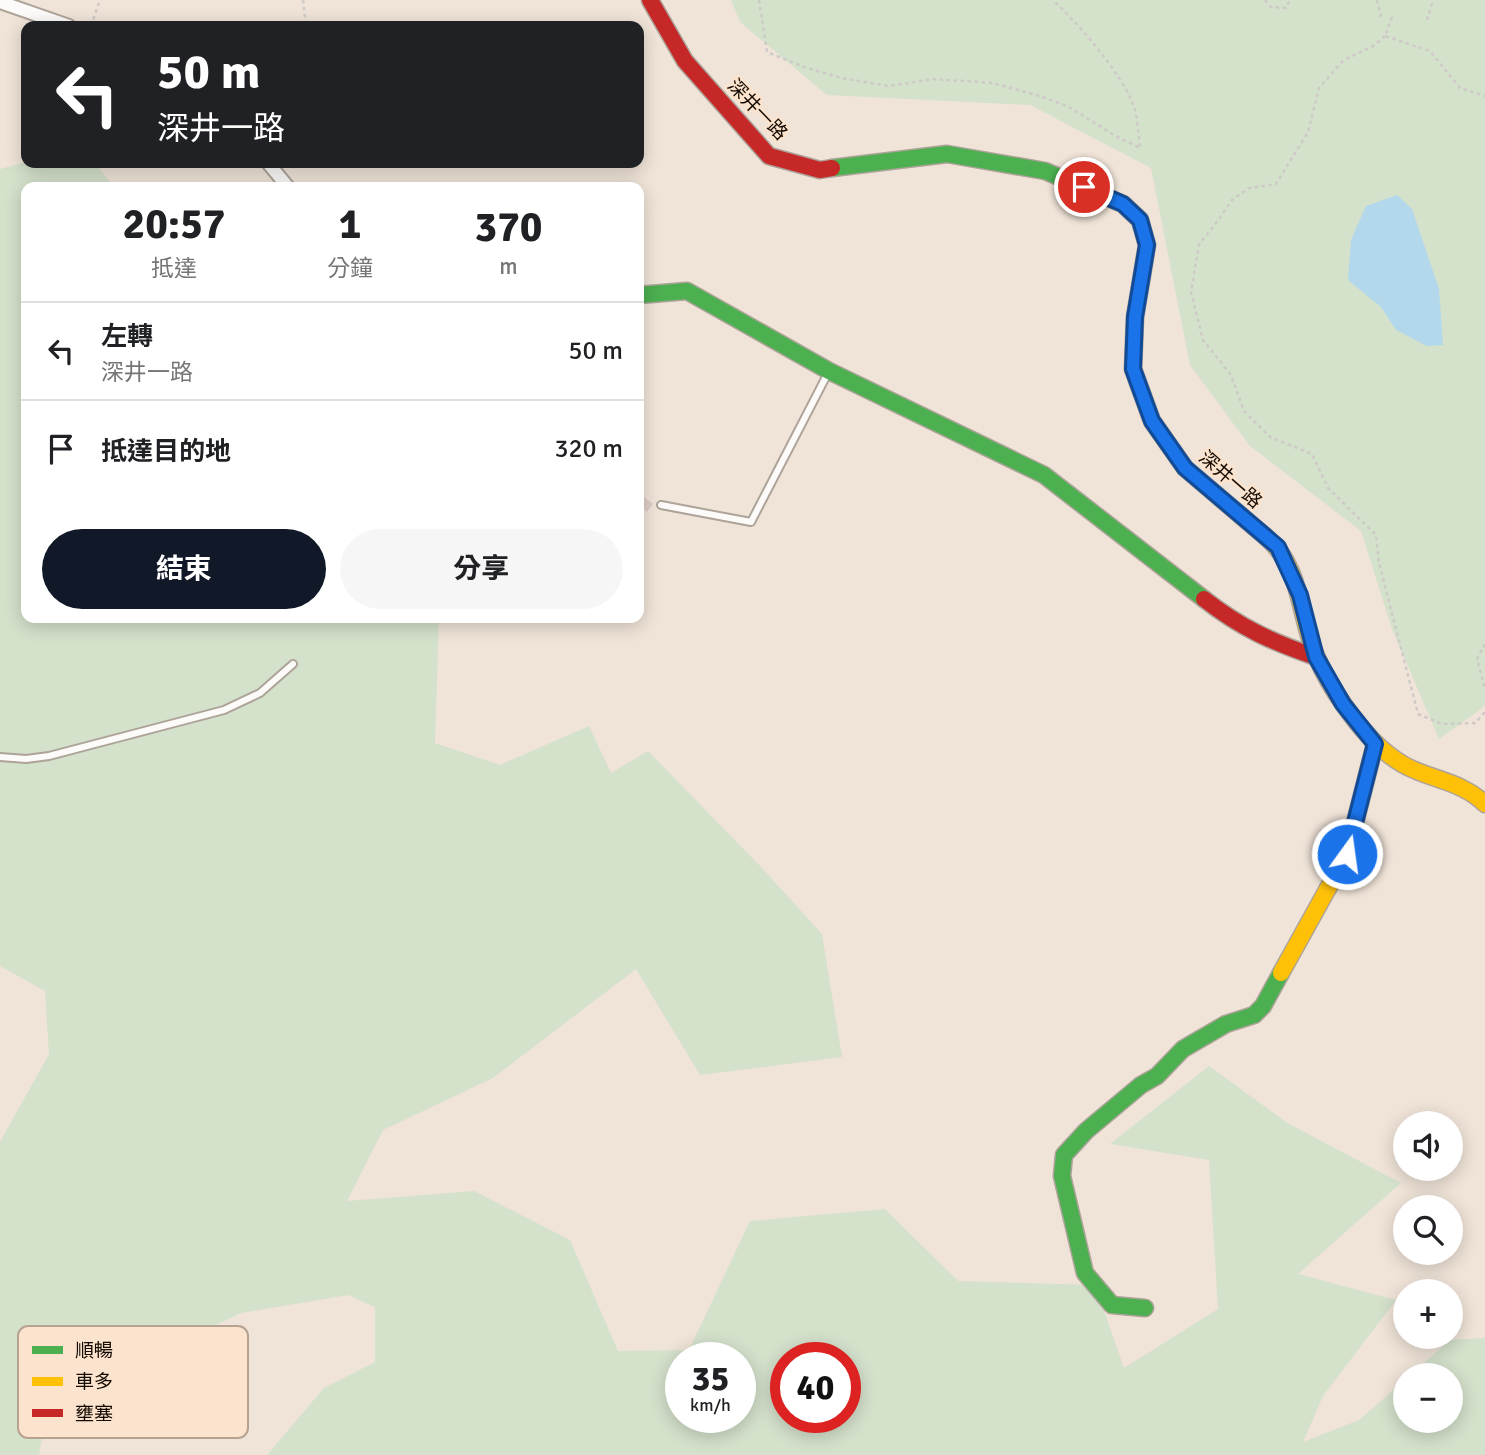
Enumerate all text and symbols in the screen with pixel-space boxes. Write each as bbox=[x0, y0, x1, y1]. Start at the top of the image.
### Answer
text: 50 m bbox=[157, 42, 260, 102]
icon: left bbox=[42, 49, 133, 140]
street label: 深井一路 bbox=[722, 74, 792, 145]
text: 深井一路 bbox=[157, 109, 285, 148]
pin bbox=[1054, 157, 1114, 217]
icon: arrive bbox=[1065, 168, 1103, 206]
text: 20:57 bbox=[122, 199, 226, 250]
text: 1 bbox=[339, 199, 361, 250]
text: 370 bbox=[474, 202, 543, 253]
text: m bbox=[499, 252, 518, 281]
text: 抵達 bbox=[151, 254, 197, 283]
text: 分鐘 bbox=[327, 254, 373, 283]
text: 左轉 bbox=[101, 321, 153, 353]
icon: left bbox=[42, 332, 80, 370]
text: 50 m bbox=[568, 335, 623, 367]
text: 深井一路 bbox=[101, 358, 193, 387]
icon: arrive bbox=[42, 430, 80, 468]
text: 320 m bbox=[554, 433, 623, 465]
text: 抵達目的地 bbox=[101, 436, 231, 468]
street label: 深井一路 bbox=[1194, 446, 1267, 514]
button: 結束 bbox=[42, 529, 326, 609]
button: 分享 bbox=[340, 529, 623, 609]
position arrow bbox=[1310, 817, 1384, 891]
map controls bbox=[1393, 1111, 1463, 1433]
button: sound bbox=[1393, 1111, 1463, 1181]
button: search bbox=[1393, 1195, 1463, 1265]
button: + bbox=[1393, 1279, 1463, 1349]
legend bbox=[18, 1326, 248, 1438]
text: 順暢 bbox=[75, 1339, 113, 1363]
speed limit sign: 40 bbox=[770, 1342, 861, 1433]
text: 35 bbox=[692, 1357, 729, 1400]
button: − bbox=[1393, 1363, 1463, 1433]
text: 車多 bbox=[75, 1370, 113, 1394]
text: km/h bbox=[690, 1394, 731, 1416]
text: 壅塞 bbox=[75, 1402, 113, 1426]

